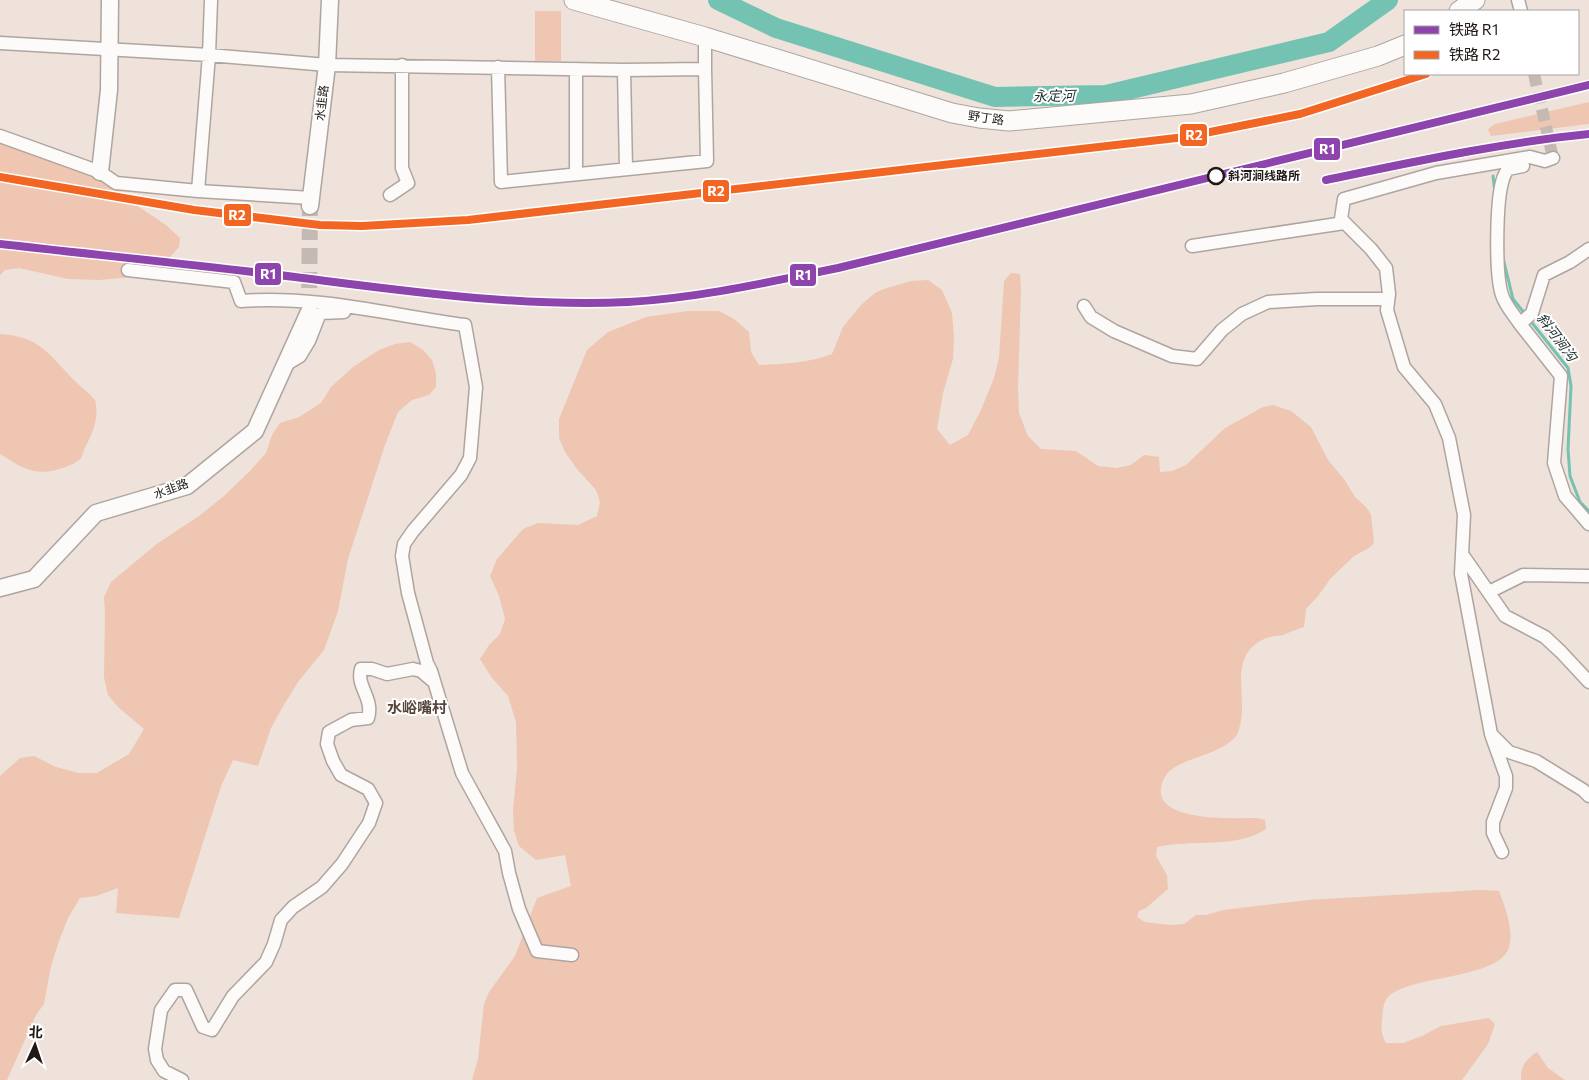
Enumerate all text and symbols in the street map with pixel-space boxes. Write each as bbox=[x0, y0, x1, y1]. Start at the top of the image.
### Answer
legend bbox=[1404, 10, 1579, 75]
text: 铁路 R1 bbox=[1449, 20, 1498, 38]
text: 铁路 R2 bbox=[1449, 45, 1500, 63]
street label: 水韭路 bbox=[312, 84, 330, 122]
water label: 永定河 bbox=[1033, 87, 1078, 104]
street label: 野丁路 bbox=[967, 108, 1005, 126]
line badge: R2 bbox=[1179, 123, 1208, 147]
text: R2 bbox=[1185, 126, 1203, 143]
line badge: R1 bbox=[1313, 137, 1341, 161]
text: R1 bbox=[1319, 140, 1335, 157]
marker: 斜河涧线路所 bbox=[1207, 167, 1225, 185]
place label: 斜河涧线路所 bbox=[1228, 168, 1300, 182]
line badge: R2 bbox=[702, 179, 730, 203]
text: R2 bbox=[707, 182, 725, 199]
line badge: R2 bbox=[223, 203, 252, 227]
text: R2 bbox=[228, 206, 246, 223]
line badge: R1 bbox=[254, 262, 282, 286]
line badge: R1 bbox=[789, 263, 817, 287]
text: R1 bbox=[260, 265, 276, 282]
text: R1 bbox=[795, 266, 811, 283]
water label: 斜河涧沟 bbox=[1534, 309, 1582, 366]
street label: 水韭路 bbox=[151, 475, 190, 501]
district label: 水峪嘴村 bbox=[387, 698, 447, 716]
north arrow bbox=[10, 1020, 60, 1070]
text: 北 bbox=[28, 1023, 43, 1040]

